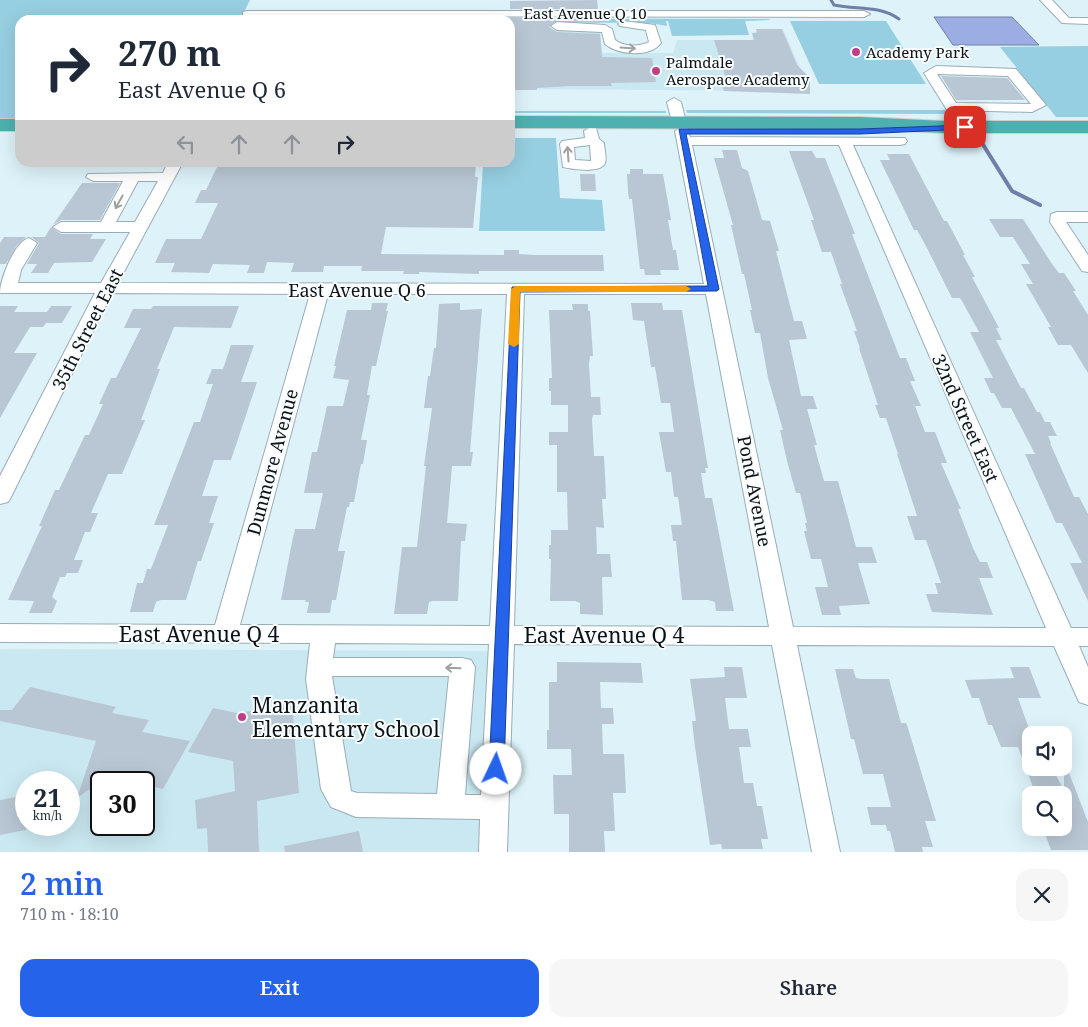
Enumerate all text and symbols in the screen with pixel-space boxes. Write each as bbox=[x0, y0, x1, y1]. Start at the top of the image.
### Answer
street label: East Avenue Q 10 bbox=[523, 3, 647, 23]
text: 270 m bbox=[118, 29, 221, 76]
icon: right bbox=[35, 35, 100, 100]
place label: Academy Park bbox=[866, 42, 969, 62]
one-way arrow bbox=[620, 44, 636, 53]
marker: Academy Park bbox=[850, 46, 862, 58]
place label: Palmdale Aerospace Academy bbox=[666, 52, 810, 89]
marker: Palmdale Aerospace Academy bbox=[650, 65, 662, 77]
text: East Avenue Q 6 bbox=[118, 74, 286, 104]
pin bbox=[944, 106, 986, 148]
icon: arrive bbox=[951, 113, 979, 141]
icon: left bbox=[172, 130, 200, 158]
icon: ahead bbox=[225, 130, 253, 158]
icon: ahead bbox=[278, 130, 306, 158]
icon: right bbox=[331, 130, 359, 158]
one-way arrow bbox=[563, 146, 572, 162]
one-way arrow bbox=[114, 194, 124, 209]
street label: 35th Street East bbox=[46, 264, 128, 394]
street label: East Avenue Q 6 bbox=[288, 278, 426, 302]
street label: 32nd Street East bbox=[927, 350, 1005, 486]
street label: Dunmore Avenue bbox=[241, 386, 303, 538]
street label: Pond Avenue bbox=[732, 433, 778, 549]
street label: East Avenue Q 4 bbox=[119, 620, 280, 648]
street label: East Avenue Q 4 bbox=[524, 621, 685, 649]
one-way arrow bbox=[446, 663, 462, 672]
place label: Manzanita Elementary School bbox=[252, 691, 440, 743]
marker: Manzanita Elementary School bbox=[236, 711, 248, 723]
map controls bbox=[1022, 726, 1072, 836]
button: sound bbox=[1022, 726, 1072, 776]
position arrow bbox=[469, 742, 521, 794]
speed limit sign: 30 bbox=[90, 771, 155, 836]
text: 21 bbox=[33, 780, 62, 814]
button: search bbox=[1022, 786, 1072, 836]
text: km/h bbox=[33, 807, 62, 824]
text: 2 min bbox=[20, 863, 104, 904]
button: close bbox=[1016, 869, 1068, 921]
text: 710 m · 18:10 bbox=[20, 903, 119, 925]
button: Exit bbox=[20, 959, 539, 1017]
button: Share bbox=[549, 959, 1068, 1017]

